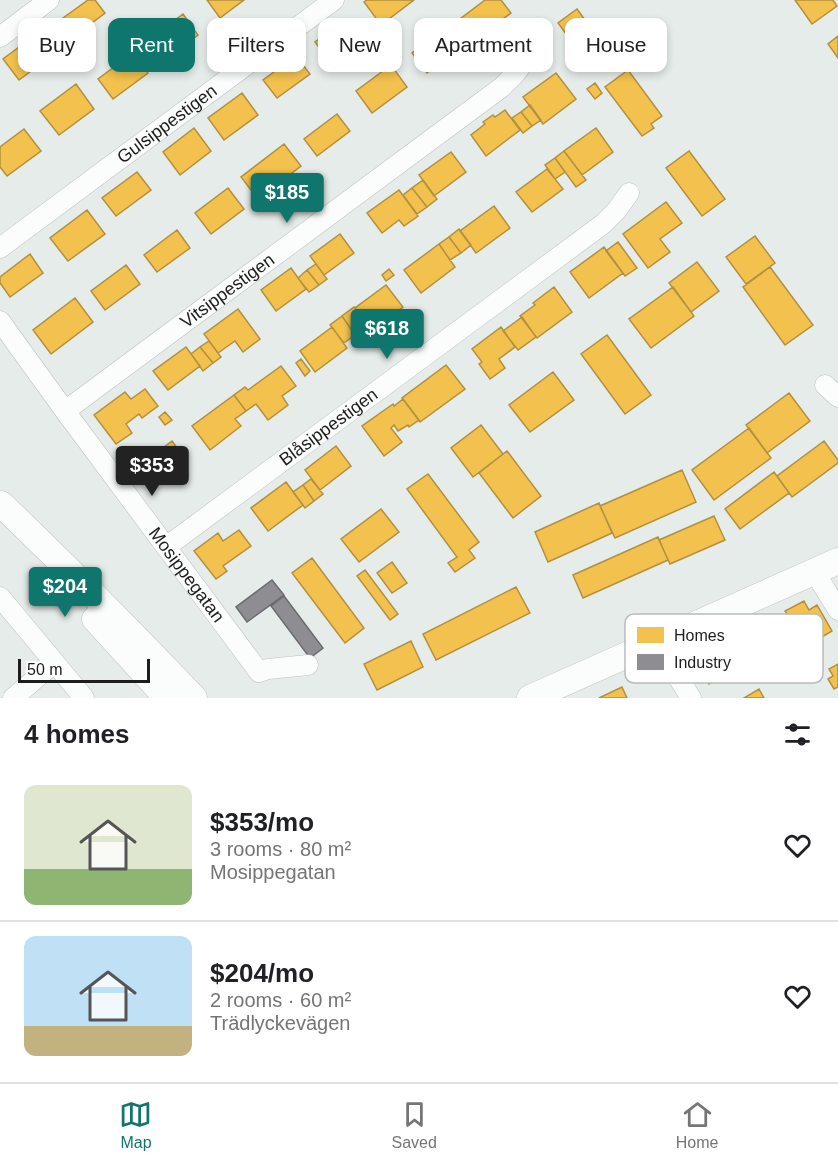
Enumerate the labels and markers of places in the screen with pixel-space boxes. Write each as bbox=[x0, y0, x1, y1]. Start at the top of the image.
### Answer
pin: $185 bbox=[251, 173, 323, 224]
pin: $618 bbox=[351, 309, 423, 360]
pin: $353 bbox=[116, 446, 188, 497]
pin: $204 bbox=[29, 567, 101, 618]

